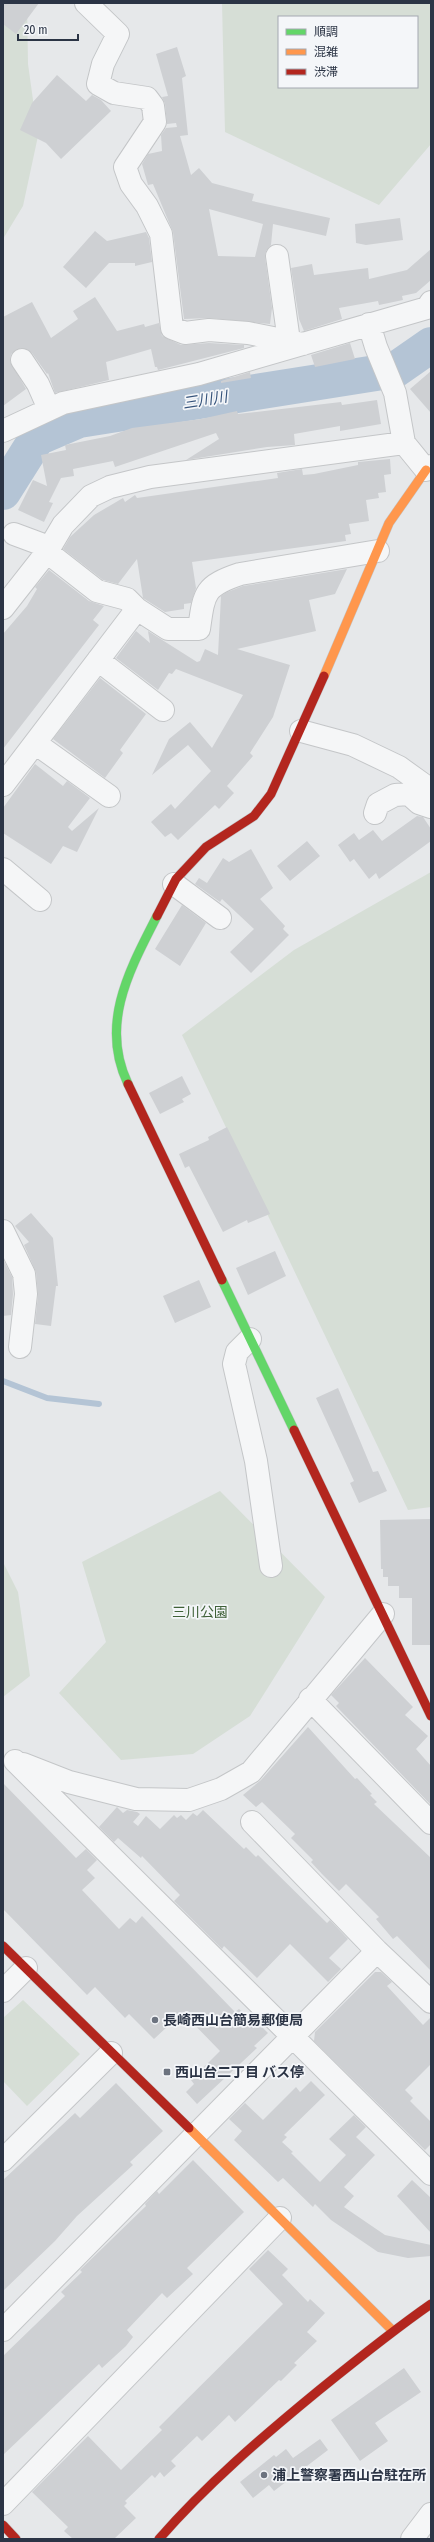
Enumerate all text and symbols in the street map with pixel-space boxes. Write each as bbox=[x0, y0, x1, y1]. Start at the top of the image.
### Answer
scale bar bbox=[18, 16, 78, 42]
legend bbox=[278, 16, 418, 88]
text: 20 m bbox=[24, 23, 48, 37]
text: 順調 bbox=[314, 25, 338, 39]
text: 混雑 bbox=[314, 45, 338, 59]
text: 渋滞 bbox=[314, 65, 338, 79]
water label: 三川川 bbox=[181, 387, 231, 412]
park label: 三川公園 bbox=[172, 1604, 228, 1621]
place label: 長崎西山台簡易郵便局 bbox=[163, 2012, 303, 2029]
marker: 長崎西山台簡易郵便局 bbox=[150, 2015, 160, 2025]
place label: 西山台二丁目 バス停 bbox=[175, 2064, 304, 2081]
marker: 西山台二丁目 バス停 bbox=[162, 2067, 172, 2077]
place label: 浦上警察署西山台駐在所 bbox=[272, 2467, 426, 2484]
marker: 浦上警察署西山台駐在所 bbox=[259, 2470, 269, 2480]

